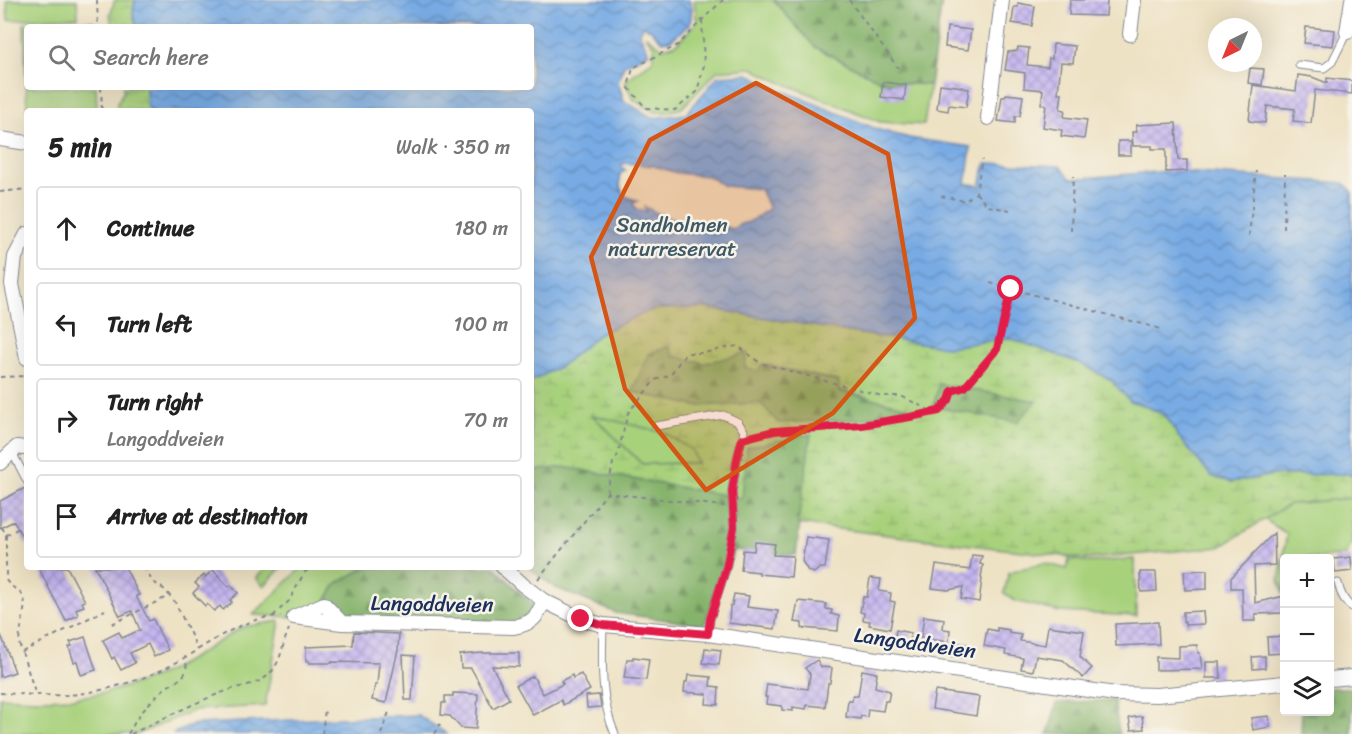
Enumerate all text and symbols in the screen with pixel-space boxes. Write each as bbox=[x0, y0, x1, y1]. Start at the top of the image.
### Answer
north arrow bbox=[1208, 18, 1262, 72]
search box bbox=[24, 24, 534, 90]
text: Search here bbox=[93, 38, 209, 77]
icon: search bbox=[45, 41, 78, 74]
text: 5 min bbox=[48, 124, 112, 170]
text: Walk · 350 m bbox=[396, 130, 510, 165]
park label: Sandholmen naturreservat bbox=[608, 206, 736, 268]
text: Continue bbox=[107, 209, 195, 248]
text: 180 m bbox=[454, 211, 508, 246]
icon: ahead bbox=[50, 212, 83, 245]
route start bbox=[997, 275, 1023, 301]
text: Turn left bbox=[107, 305, 192, 344]
text: 100 m bbox=[454, 307, 508, 342]
icon: left bbox=[50, 308, 83, 341]
text: Turn right bbox=[107, 383, 202, 422]
text: 70 m bbox=[463, 403, 508, 438]
icon: right bbox=[50, 404, 83, 437]
text: Langoddveien bbox=[107, 422, 224, 457]
text: Arrive at destination bbox=[107, 497, 308, 536]
icon: arrive bbox=[50, 500, 83, 533]
map controls bbox=[1280, 554, 1334, 716]
button: + bbox=[1280, 554, 1334, 608]
street label: Langoddveien bbox=[370, 584, 494, 624]
route end bbox=[567, 605, 593, 631]
button: − bbox=[1280, 608, 1334, 662]
street label: Langoddveien bbox=[852, 616, 978, 670]
button: layers bbox=[1280, 662, 1334, 716]

